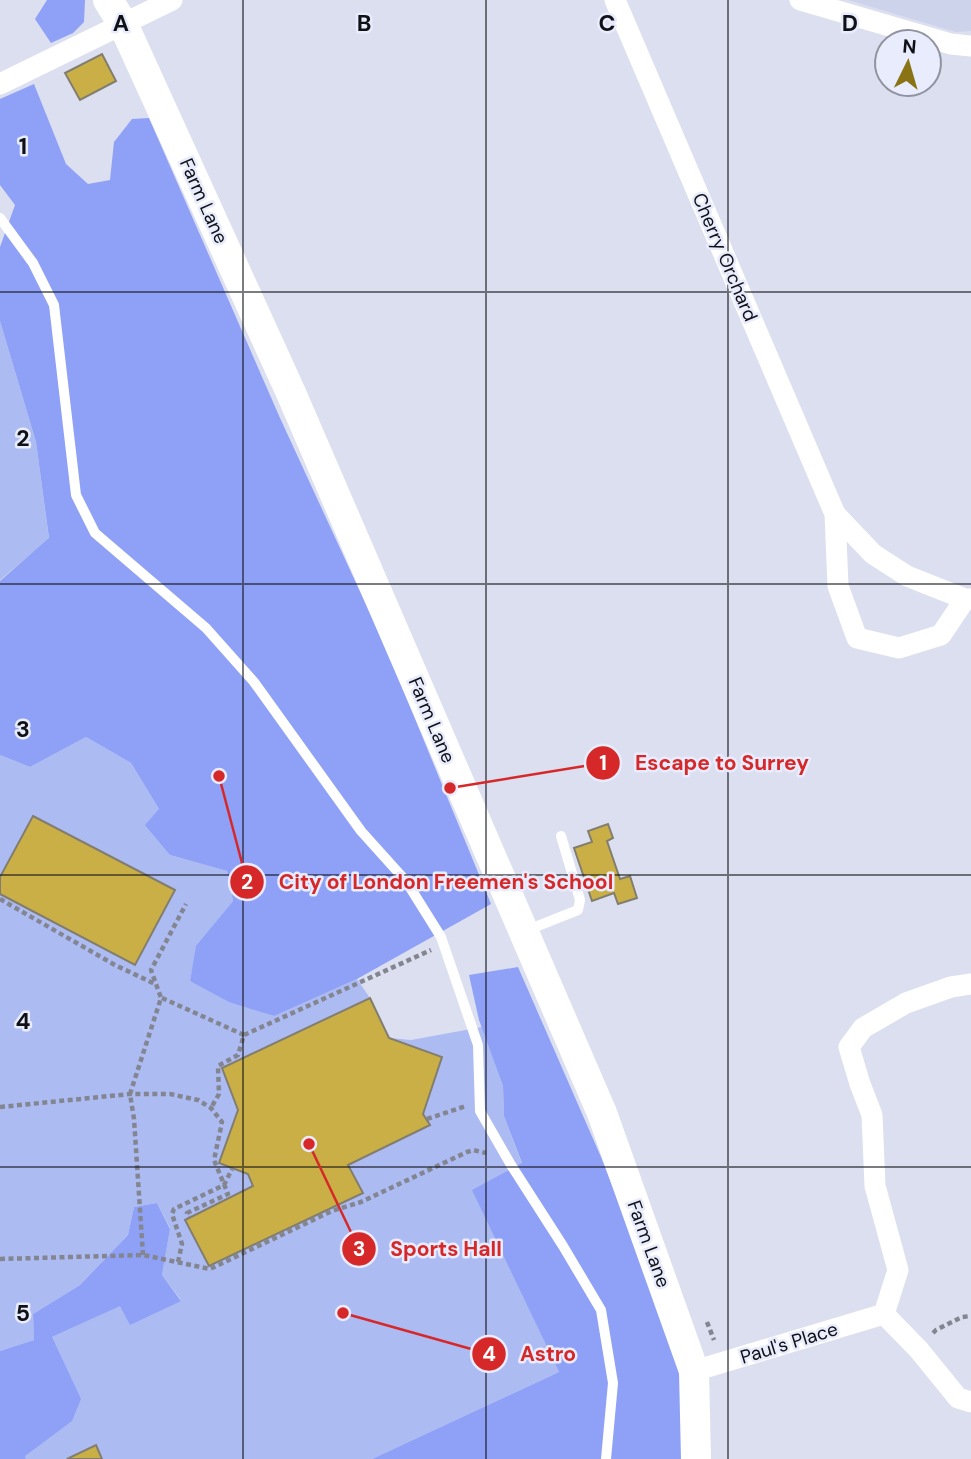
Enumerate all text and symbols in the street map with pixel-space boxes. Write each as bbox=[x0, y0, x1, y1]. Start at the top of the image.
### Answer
text: A bbox=[113, 8, 129, 38]
text: B bbox=[357, 8, 371, 38]
text: C bbox=[599, 8, 615, 38]
text: D bbox=[842, 8, 858, 38]
north arrow bbox=[873, 28, 943, 98]
text: N bbox=[901, 34, 917, 60]
text: 1 bbox=[19, 131, 27, 161]
street label: Farm Lane bbox=[174, 154, 234, 248]
street label: Cherry Orchard bbox=[687, 189, 763, 325]
text: 2 bbox=[16, 423, 30, 453]
street label: Farm Lane bbox=[403, 673, 461, 767]
text: 3 bbox=[16, 714, 30, 744]
callout: Escape to Surrey bbox=[586, 742, 823, 784]
text: 1 bbox=[599, 749, 607, 777]
text: Escape to Surrey bbox=[635, 749, 809, 777]
callout: City of London Freemen's School bbox=[230, 861, 627, 903]
text: 2 bbox=[241, 868, 253, 896]
text: City of London Freemen's School bbox=[279, 868, 613, 896]
text: 4 bbox=[16, 1006, 31, 1036]
street label: Farm Lane bbox=[622, 1197, 676, 1291]
callout: Sports Hall bbox=[341, 1228, 516, 1270]
text: 3 bbox=[353, 1235, 365, 1263]
text: Sports Hall bbox=[390, 1235, 502, 1263]
text: 5 bbox=[16, 1298, 30, 1328]
street label: Paul's Place bbox=[737, 1316, 841, 1370]
callout: Astro bbox=[471, 1333, 590, 1375]
text: 4 bbox=[482, 1340, 496, 1368]
text: Astro bbox=[520, 1340, 576, 1368]

